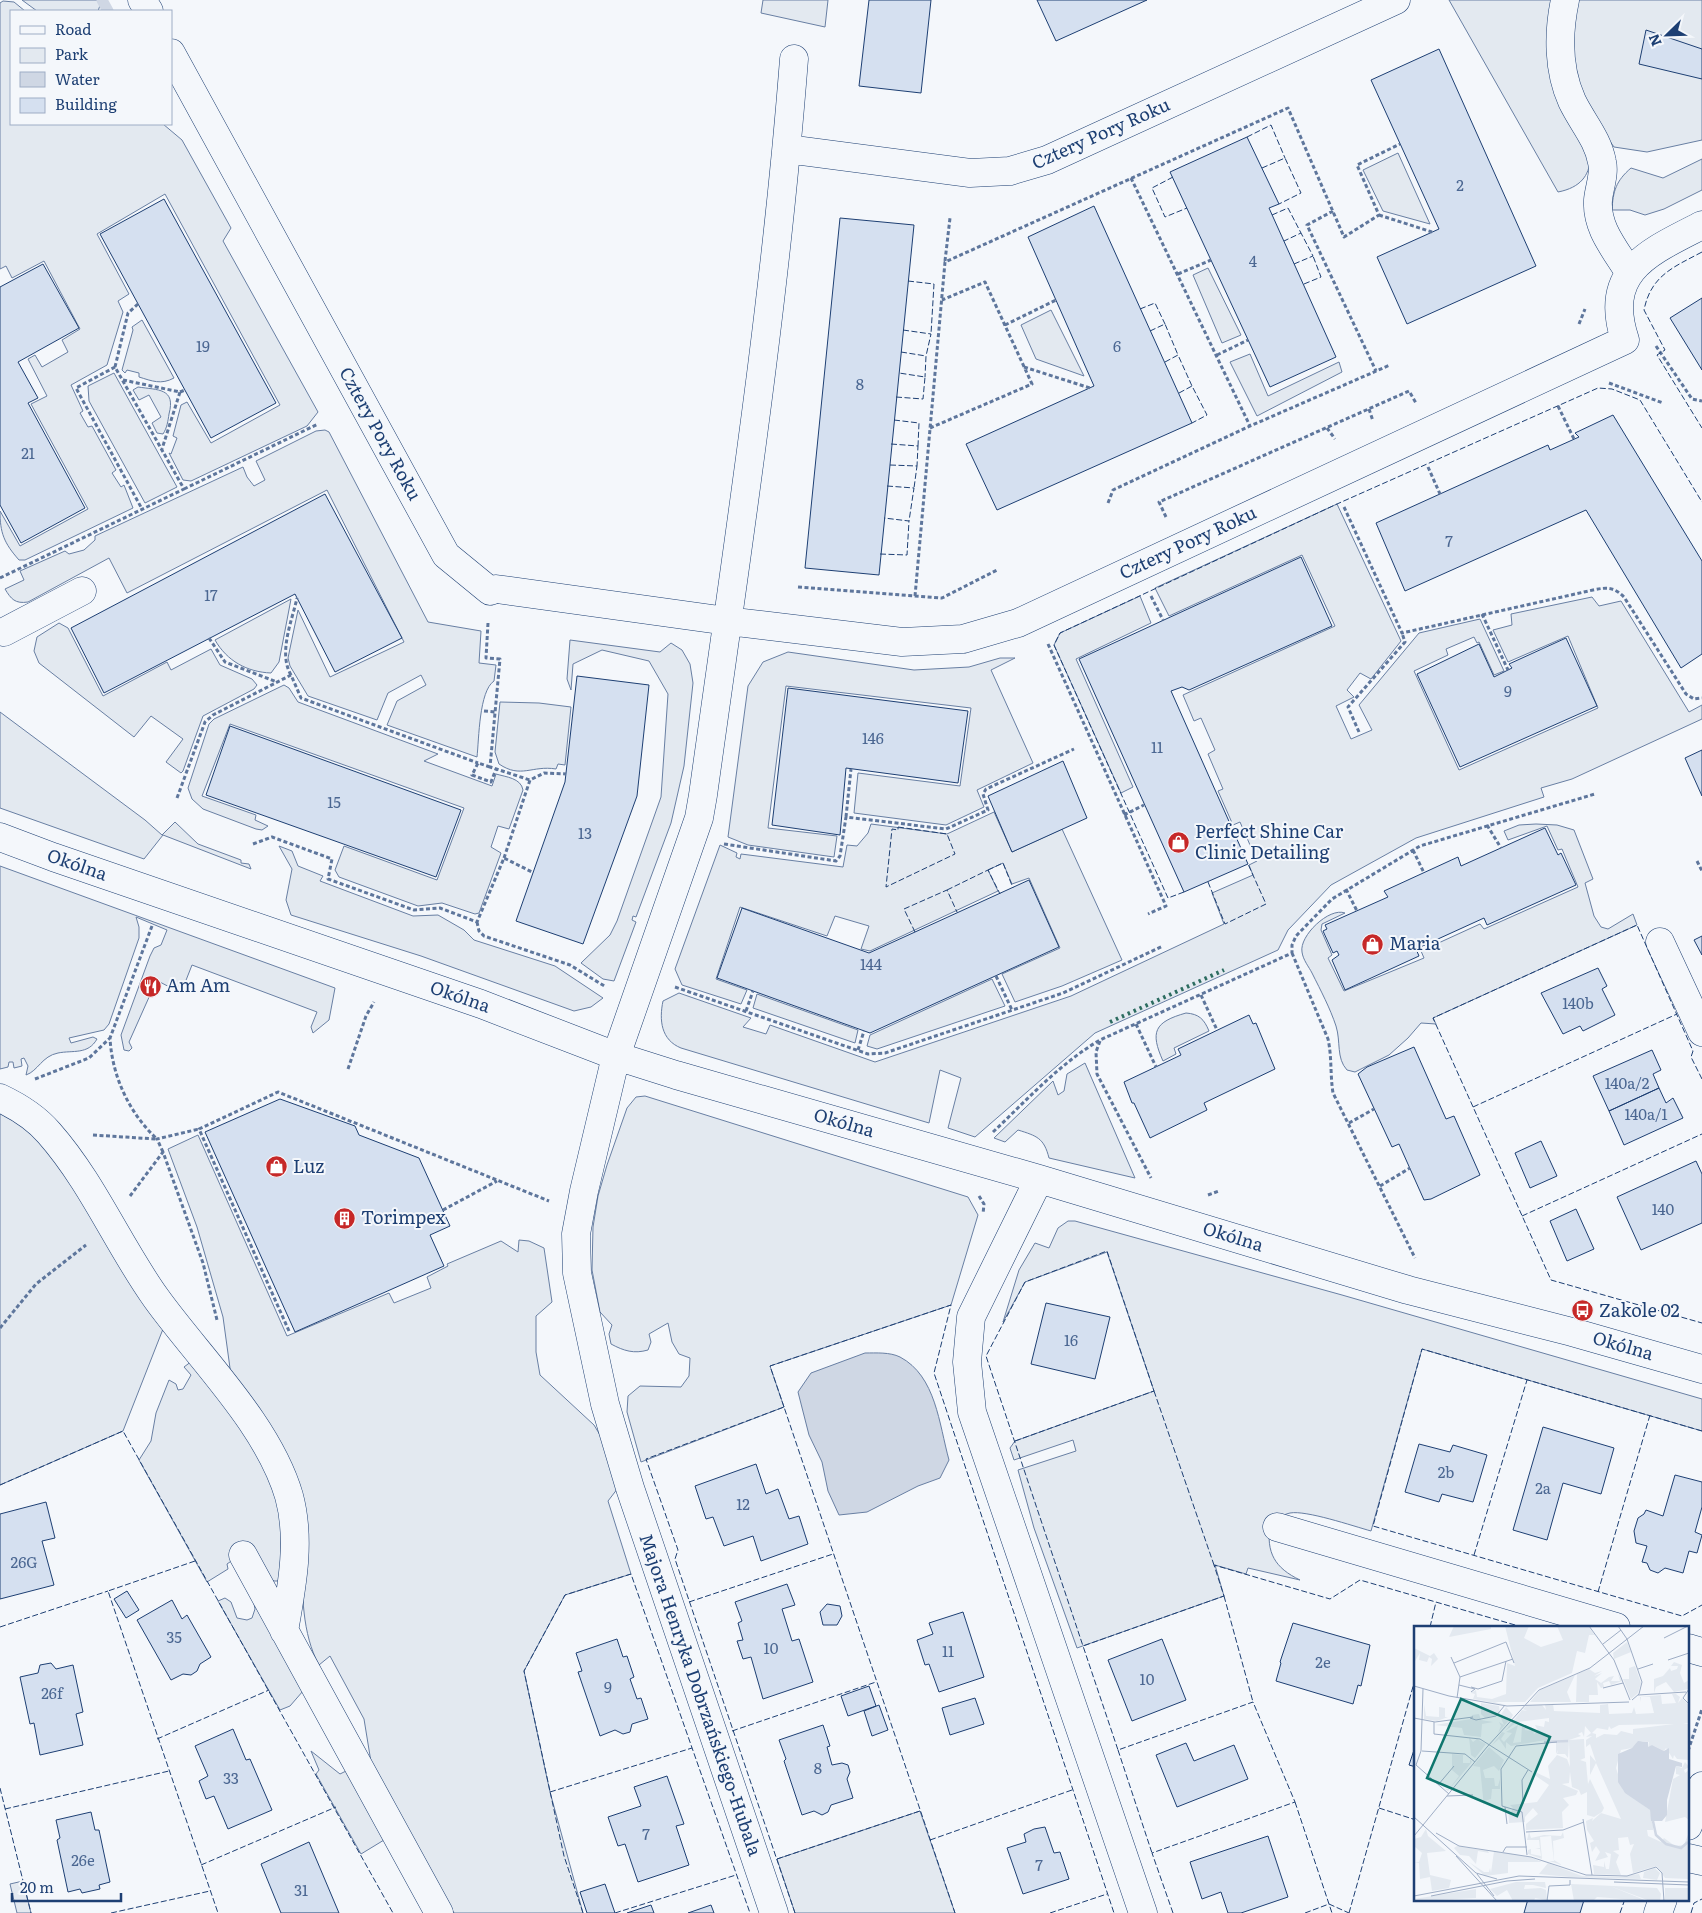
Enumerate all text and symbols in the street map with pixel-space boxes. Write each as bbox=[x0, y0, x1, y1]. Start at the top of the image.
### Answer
legend bbox=[10, 10, 172, 125]
north arrow bbox=[1642, 10, 1692, 60]
text: Road bbox=[55, 17, 91, 40]
text: N bbox=[1643, 31, 1666, 50]
text: Park bbox=[55, 42, 89, 65]
text: Water bbox=[55, 67, 100, 90]
street label: Cztery Pory Roku bbox=[1027, 90, 1174, 175]
text: Building bbox=[55, 92, 117, 115]
house number: 2 bbox=[1456, 173, 1464, 196]
house number: 4 bbox=[1249, 249, 1257, 272]
house number: 19 bbox=[196, 334, 210, 357]
house number: 6 bbox=[1113, 334, 1121, 357]
street label: Cztery Pory Roku bbox=[333, 362, 429, 505]
house number: 8 bbox=[856, 372, 864, 395]
house number: 21 bbox=[21, 441, 35, 464]
street label: Cztery Pory Roku bbox=[1114, 498, 1260, 585]
house number: 7 bbox=[1445, 529, 1453, 552]
house number: 17 bbox=[204, 583, 218, 606]
house number: 9 bbox=[1504, 679, 1512, 702]
house number: 146 bbox=[862, 726, 884, 749]
house number: 11 bbox=[1151, 735, 1163, 758]
house number: 15 bbox=[327, 790, 341, 813]
place label: Perfect Shine Car Clinic Detailing bbox=[1195, 817, 1344, 865]
house number: 13 bbox=[578, 821, 592, 844]
shop icon: Perfect Shine Car Clinic Detailing bbox=[1167, 830, 1191, 854]
street label: Okólna bbox=[44, 841, 112, 887]
place label: Maria bbox=[1389, 929, 1441, 956]
shop icon: Maria bbox=[1361, 932, 1385, 956]
house number: 144 bbox=[860, 952, 882, 975]
place label: Am Am bbox=[166, 971, 230, 998]
street label: Okólna bbox=[427, 973, 495, 1019]
restaurant icon: Am Am bbox=[138, 974, 162, 998]
house number: 140b bbox=[1562, 991, 1594, 1014]
house number: 140a/2 bbox=[1605, 1071, 1650, 1094]
street label: Okólna bbox=[811, 1100, 878, 1143]
house number: 140a/1 bbox=[1624, 1102, 1668, 1125]
place label: Luz bbox=[293, 1152, 325, 1179]
shop icon: Luz bbox=[265, 1155, 289, 1179]
house number: 140 bbox=[1652, 1197, 1675, 1220]
place label: Torimpex bbox=[361, 1203, 447, 1230]
building icon: Torimpex bbox=[333, 1206, 357, 1230]
street label: Okólna bbox=[1200, 1214, 1267, 1258]
place label: Zakole 02 bbox=[1599, 1296, 1680, 1323]
bus stop icon: Zakole 02 bbox=[1571, 1299, 1595, 1323]
street label: Okólna bbox=[1590, 1323, 1657, 1366]
house number: 16 bbox=[1064, 1328, 1078, 1351]
house number: 2b bbox=[1438, 1460, 1454, 1483]
house number: 2a bbox=[1535, 1476, 1552, 1499]
house number: 12 bbox=[736, 1492, 750, 1515]
street label: Majora Henryka Dobrzańskiego-Hubala bbox=[633, 1530, 770, 1860]
house number: 26G bbox=[11, 1550, 37, 1573]
house number: 35 bbox=[166, 1625, 182, 1648]
inset map bbox=[1414, 1626, 1690, 1900]
house number: 10 bbox=[764, 1636, 779, 1659]
house number: 11 bbox=[942, 1639, 954, 1662]
house number: 2e bbox=[1315, 1650, 1331, 1673]
house number: 10 bbox=[1140, 1667, 1155, 1690]
house number: 9 bbox=[604, 1675, 612, 1698]
house number: 26f bbox=[41, 1681, 64, 1704]
house number: 8 bbox=[814, 1756, 822, 1779]
house number: 33 bbox=[223, 1766, 239, 1789]
house number: 7 bbox=[642, 1822, 650, 1845]
house number: 26e bbox=[71, 1848, 95, 1871]
house number: 7 bbox=[1035, 1853, 1043, 1876]
scale bar bbox=[12, 1870, 121, 1902]
text: 20 m bbox=[20, 1875, 54, 1898]
house number: 31 bbox=[294, 1878, 308, 1901]

